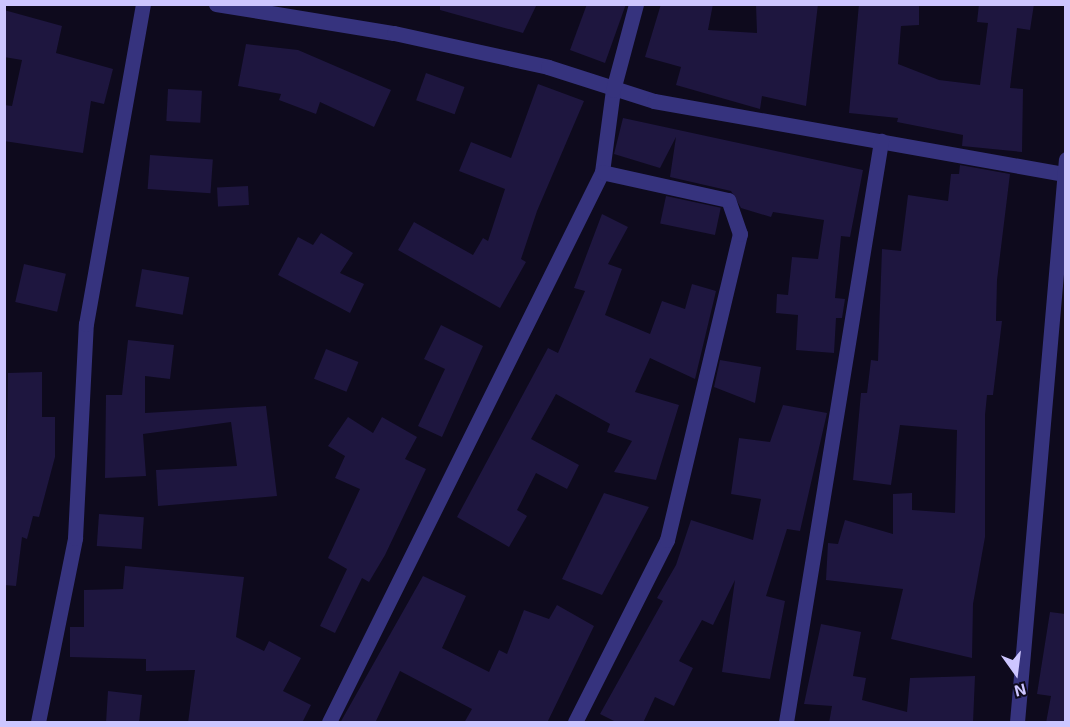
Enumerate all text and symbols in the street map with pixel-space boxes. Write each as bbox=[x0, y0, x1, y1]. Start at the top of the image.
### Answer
north arrow bbox=[986, 643, 1046, 703]
text: N bbox=[1013, 680, 1028, 702]

